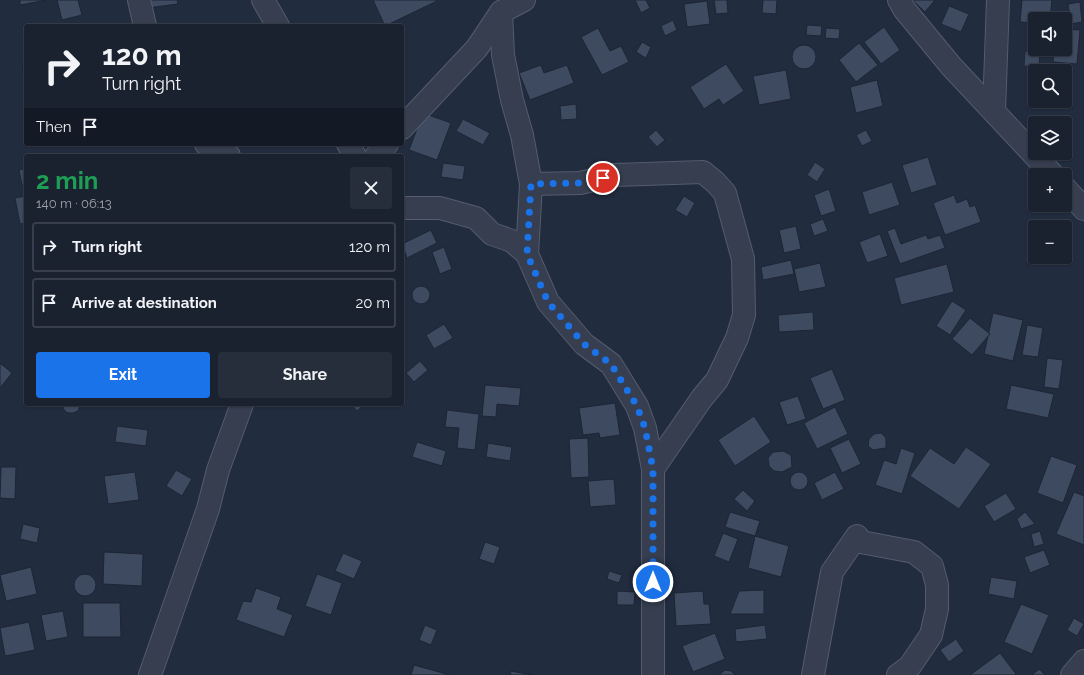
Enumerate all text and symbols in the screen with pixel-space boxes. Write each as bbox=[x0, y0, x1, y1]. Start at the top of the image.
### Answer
map controls bbox=[1028, 12, 1072, 264]
button: sound bbox=[1028, 12, 1072, 56]
text: 120 m bbox=[102, 39, 182, 72]
icon: right bbox=[36, 40, 88, 92]
button: search bbox=[1028, 64, 1072, 108]
text: Turn right bbox=[102, 73, 181, 94]
icon: arrive bbox=[79, 116, 101, 138]
button: layers bbox=[1028, 116, 1072, 160]
text: Then bbox=[36, 118, 71, 136]
pin bbox=[586, 161, 620, 195]
text: 2 min bbox=[36, 166, 98, 195]
button: close bbox=[350, 167, 392, 209]
icon: arrive bbox=[592, 167, 614, 189]
button: + bbox=[1028, 168, 1072, 212]
text: 140 m · 06:13 bbox=[36, 196, 112, 211]
button: − bbox=[1028, 220, 1072, 264]
icon: right bbox=[38, 236, 60, 258]
text: Turn right bbox=[72, 238, 142, 256]
text: 120 m bbox=[349, 238, 390, 256]
icon: arrive bbox=[38, 292, 60, 314]
text: Arrive at destination bbox=[72, 294, 217, 312]
text: 20 m bbox=[355, 294, 390, 312]
button: Exit bbox=[36, 352, 210, 398]
button: Share bbox=[218, 352, 392, 398]
position arrow bbox=[632, 561, 674, 603]

